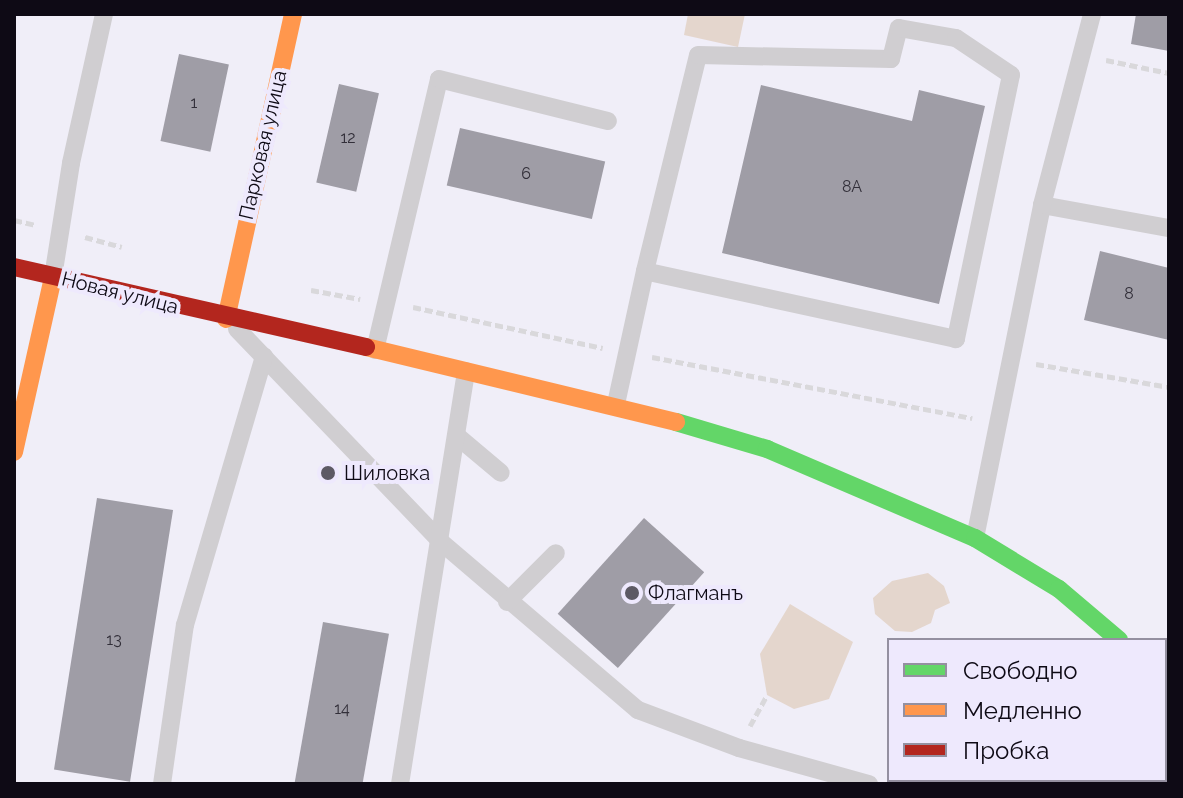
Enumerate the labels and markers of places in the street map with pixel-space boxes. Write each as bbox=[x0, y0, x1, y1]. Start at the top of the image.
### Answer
place label: Шиловка bbox=[344, 461, 430, 485]
marker: Шиловка bbox=[319, 464, 337, 482]
place label: Флагманъ bbox=[648, 581, 743, 605]
marker: Флагманъ bbox=[623, 584, 641, 602]

